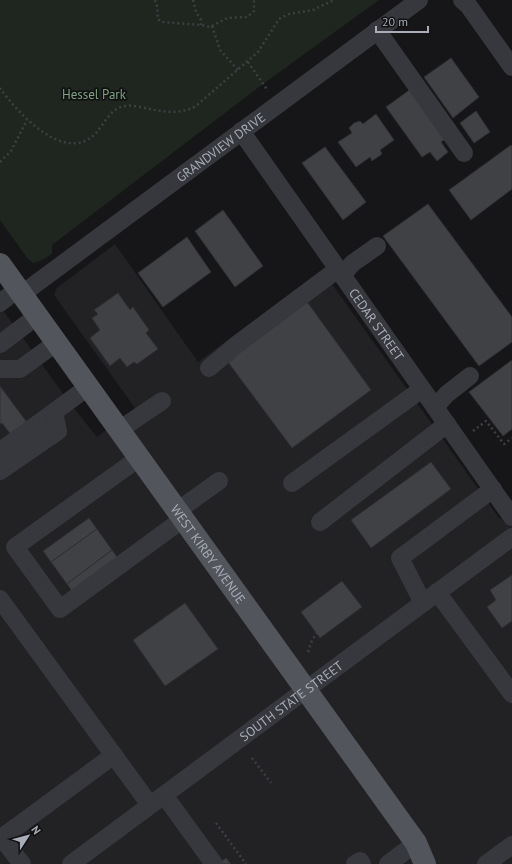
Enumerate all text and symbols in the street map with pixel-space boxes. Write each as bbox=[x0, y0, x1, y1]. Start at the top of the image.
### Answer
scale bar bbox=[376, 8, 428, 34]
text: 20 m bbox=[382, 14, 408, 29]
park label: Hessel Park bbox=[62, 86, 127, 103]
street label: GRANDVIEW DRIVE bbox=[173, 109, 269, 186]
street label: CEDAR STREET bbox=[345, 285, 407, 364]
street label: WEST KIRBY AVENUE bbox=[167, 502, 249, 607]
street label: SOUTH STATE STREET bbox=[236, 657, 346, 745]
north arrow bbox=[8, 816, 48, 856]
text: N bbox=[28, 823, 44, 837]

